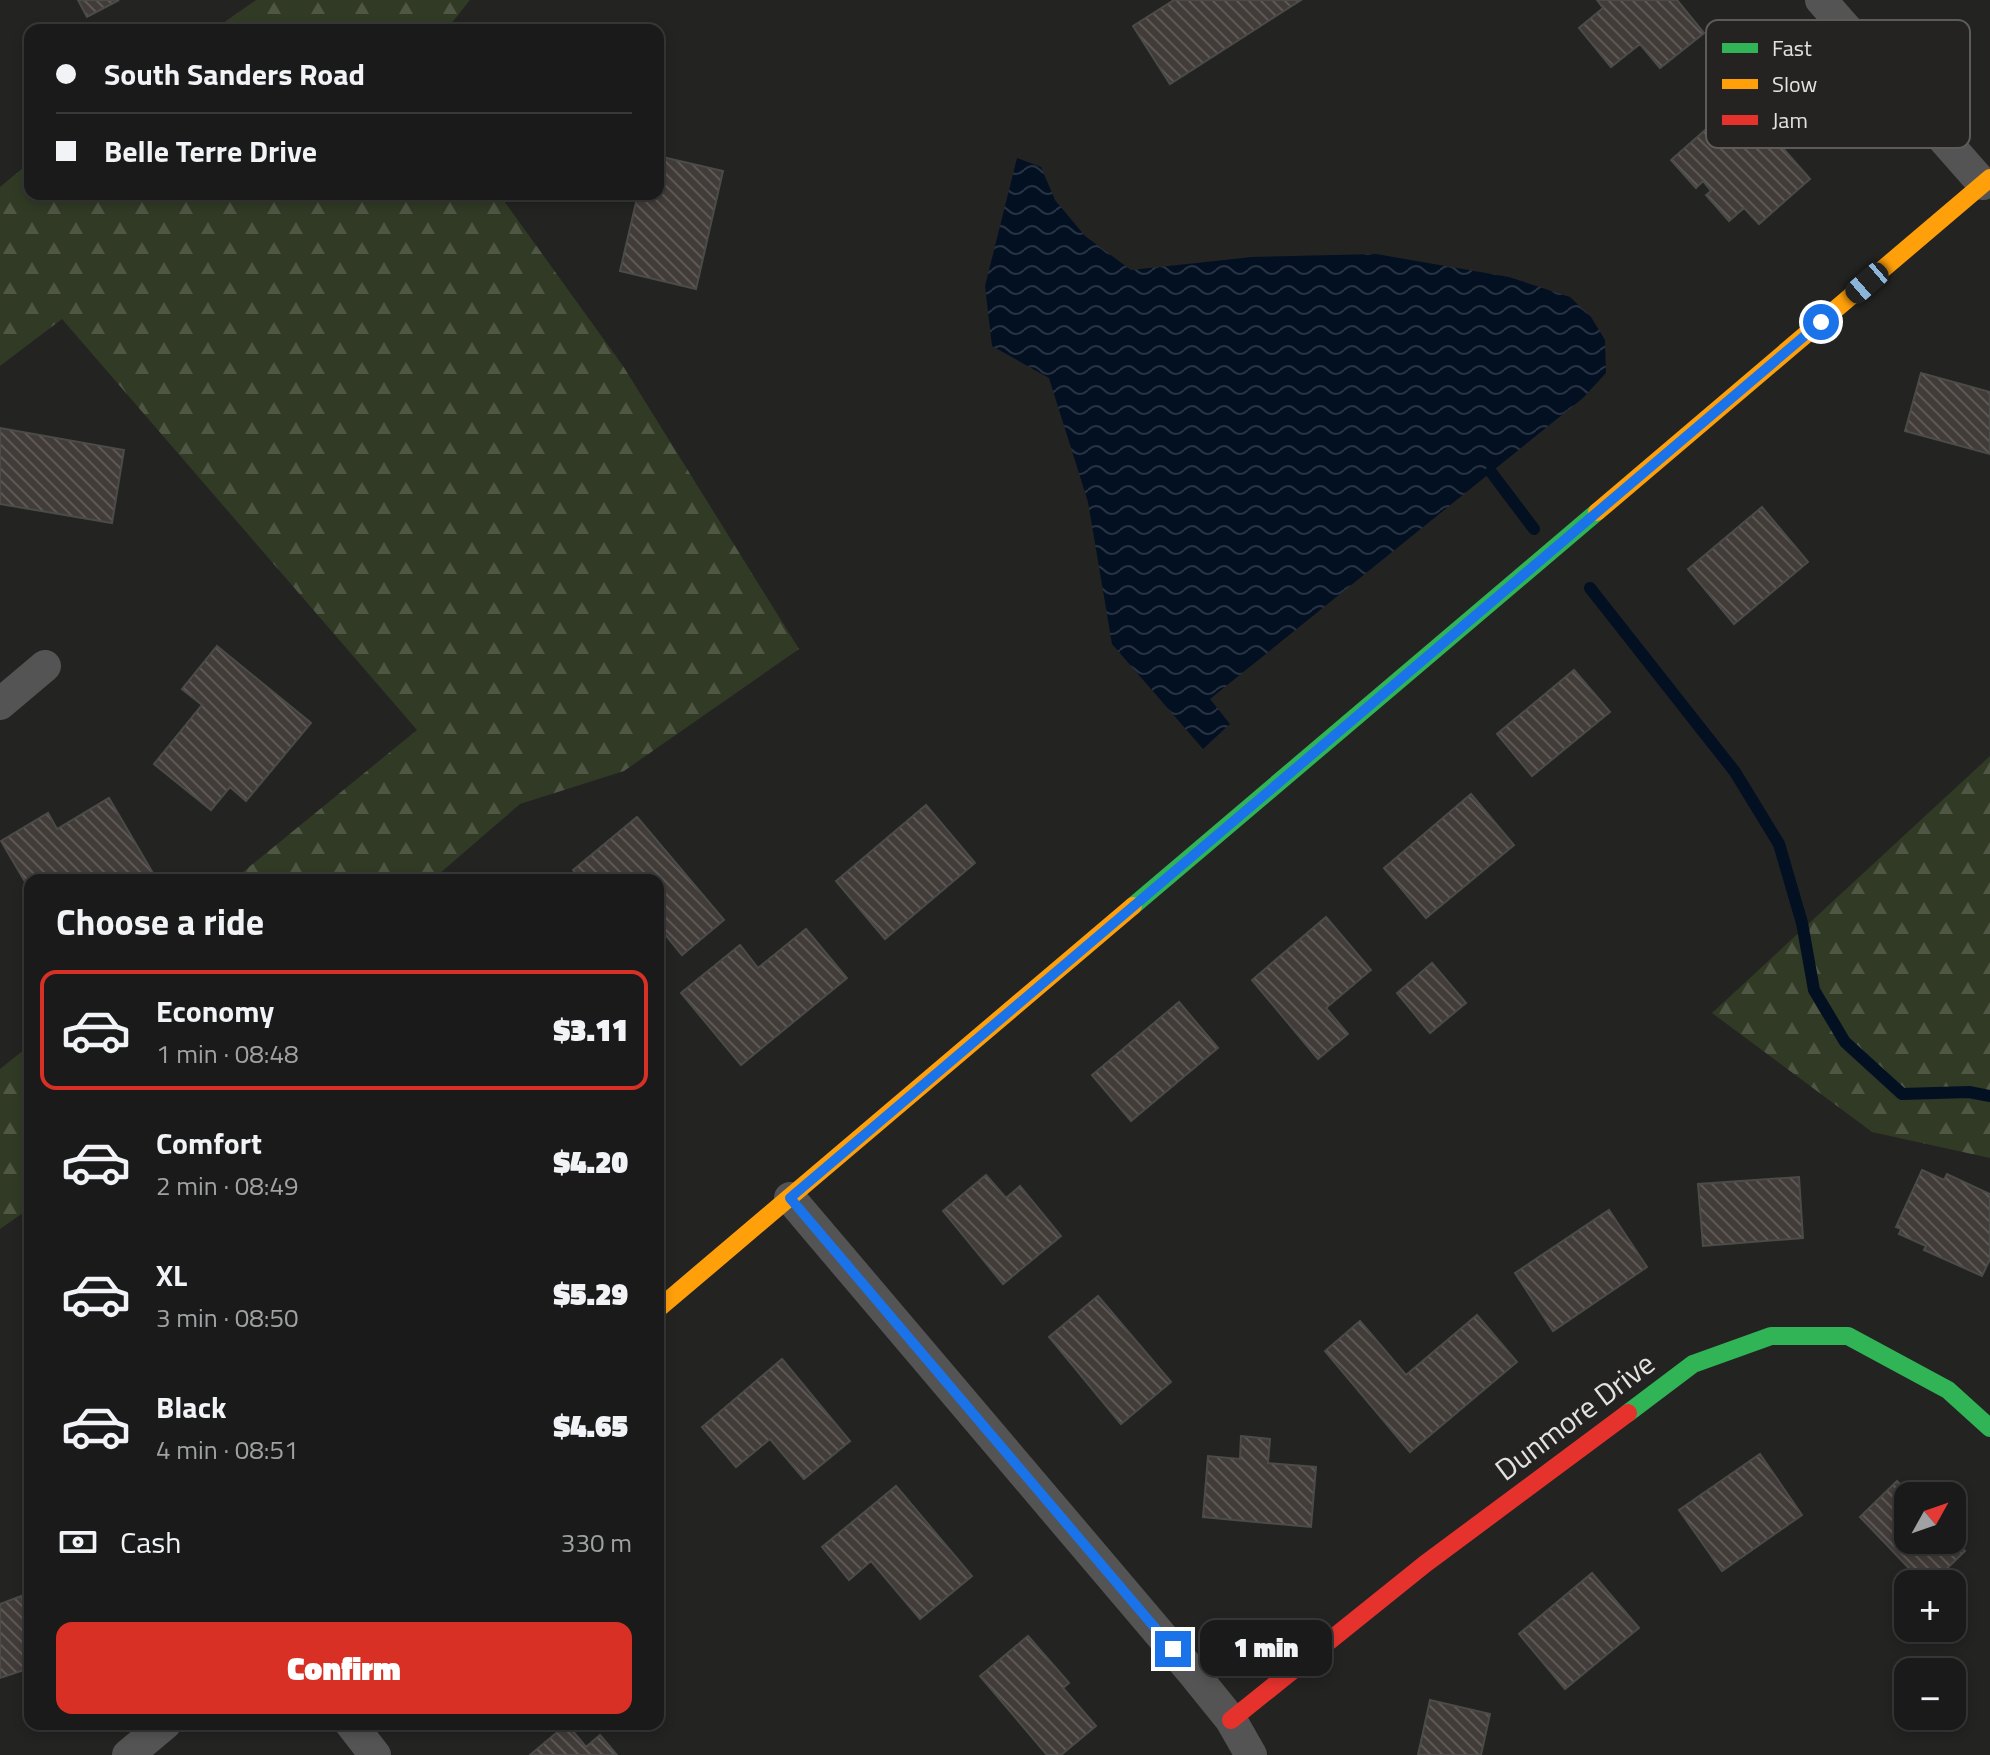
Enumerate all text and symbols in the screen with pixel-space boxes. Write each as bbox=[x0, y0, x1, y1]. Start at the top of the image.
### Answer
legend bbox=[1706, 20, 1970, 148]
text: Fast bbox=[1772, 31, 1812, 65]
text: South Sanders Road bbox=[104, 51, 365, 97]
text: Slow bbox=[1772, 67, 1818, 101]
text: Jam bbox=[1772, 103, 1808, 137]
text: Belle Terre Drive bbox=[104, 128, 317, 174]
car bbox=[1841, 258, 1893, 308]
route start bbox=[1803, 304, 1839, 340]
text: Choose a ride bbox=[56, 894, 264, 949]
text: Economy bbox=[156, 988, 274, 1034]
icon: car bbox=[60, 994, 132, 1066]
text: $3.11 bbox=[554, 1007, 628, 1053]
text: 1 min · 08:48 bbox=[156, 1034, 299, 1073]
text: Comfort bbox=[156, 1120, 262, 1166]
icon: car bbox=[60, 1126, 132, 1198]
text: $4.20 bbox=[554, 1139, 628, 1185]
text: 2 min · 08:49 bbox=[156, 1166, 299, 1205]
text: XL bbox=[156, 1252, 187, 1298]
icon: car bbox=[60, 1258, 132, 1330]
text: $5.29 bbox=[554, 1271, 628, 1317]
text: 3 min · 08:50 bbox=[156, 1298, 299, 1337]
street label: Dunmore Drive bbox=[1485, 1341, 1664, 1492]
text: Black bbox=[156, 1384, 227, 1430]
icon: car bbox=[60, 1390, 132, 1462]
text: $4.65 bbox=[554, 1403, 628, 1449]
text: 4 min · 08:51 bbox=[156, 1430, 299, 1469]
north arrow bbox=[1894, 1482, 1966, 1554]
map controls bbox=[1894, 1482, 1966, 1730]
text: Cash bbox=[120, 1519, 181, 1565]
icon: cash bbox=[56, 1520, 100, 1564]
text: 330 m bbox=[561, 1523, 632, 1562]
button: + bbox=[1894, 1570, 1966, 1642]
callout: 1 min bbox=[1201, 1621, 1333, 1677]
button: Confirm bbox=[56, 1622, 632, 1714]
text: 1 min bbox=[1234, 1628, 1298, 1667]
route end bbox=[1155, 1631, 1191, 1667]
button: − bbox=[1894, 1658, 1966, 1730]

